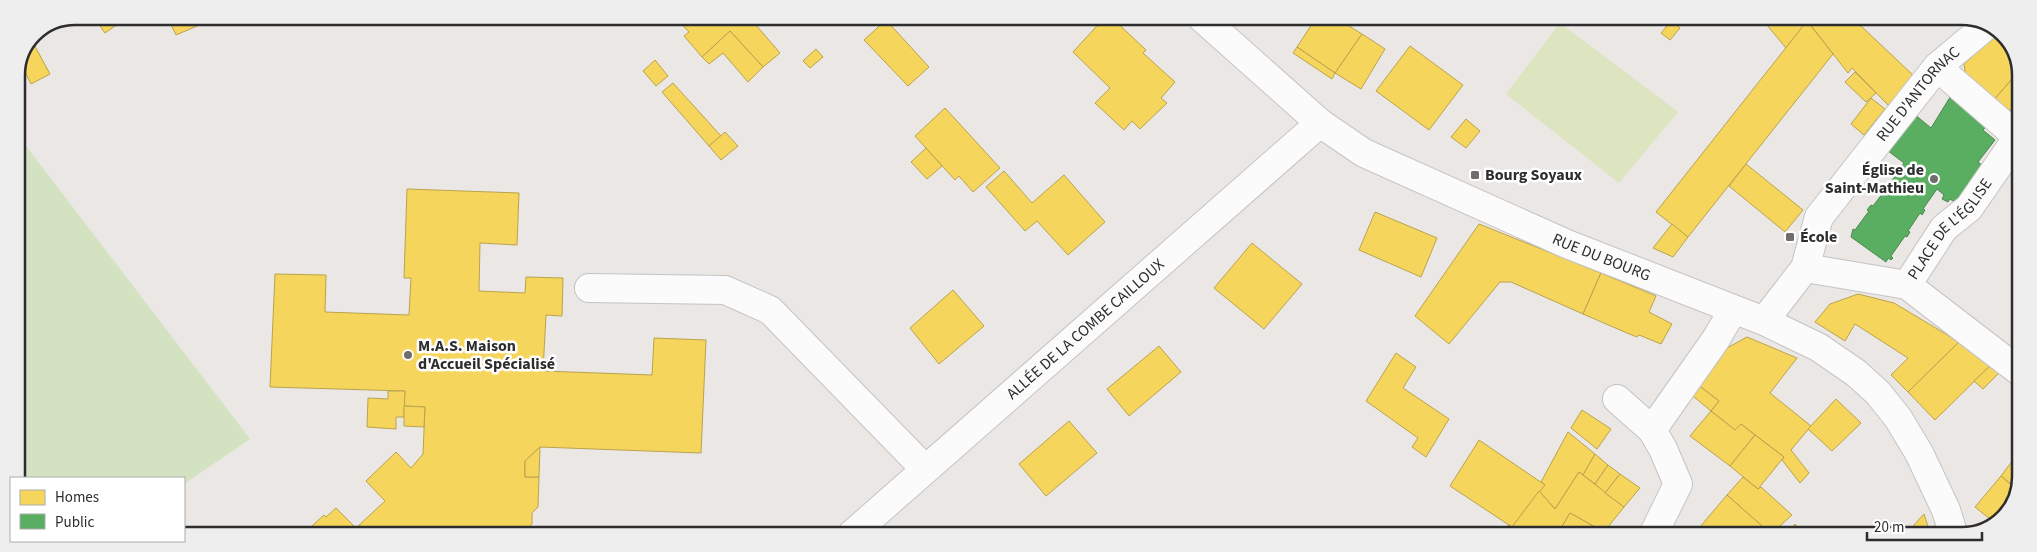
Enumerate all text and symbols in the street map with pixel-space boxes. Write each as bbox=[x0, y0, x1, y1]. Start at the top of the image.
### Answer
street label: RUE D'ANTORNAC bbox=[1871, 41, 1965, 146]
place label: Église de Saint-Mathieu bbox=[1825, 159, 1924, 199]
place label: Bourg Soyaux bbox=[1485, 164, 1582, 186]
marker: Bourg Soyaux bbox=[1469, 169, 1481, 181]
marker: Église de Saint-Mathieu bbox=[1928, 173, 1940, 185]
street label: PLACE DE L'ÉGLISE bbox=[1902, 174, 1997, 284]
place label: École bbox=[1800, 226, 1837, 248]
street label: RUE DU BOURG bbox=[1549, 228, 1654, 287]
marker: École bbox=[1784, 231, 1796, 243]
street label: ALLÉE DE LA COMBE CAILLOUX bbox=[1002, 254, 1169, 405]
place label: M.A.S. Maison d'Accueil Spécialisé bbox=[418, 335, 555, 375]
marker: M.A.S. Maison d'Accueil Spécialisé bbox=[402, 349, 414, 361]
legend bbox=[10, 477, 185, 542]
text: Homes bbox=[55, 487, 99, 508]
scale bar bbox=[1867, 510, 1982, 542]
text: Public bbox=[55, 512, 94, 533]
text: 20 m bbox=[1874, 517, 1904, 538]

